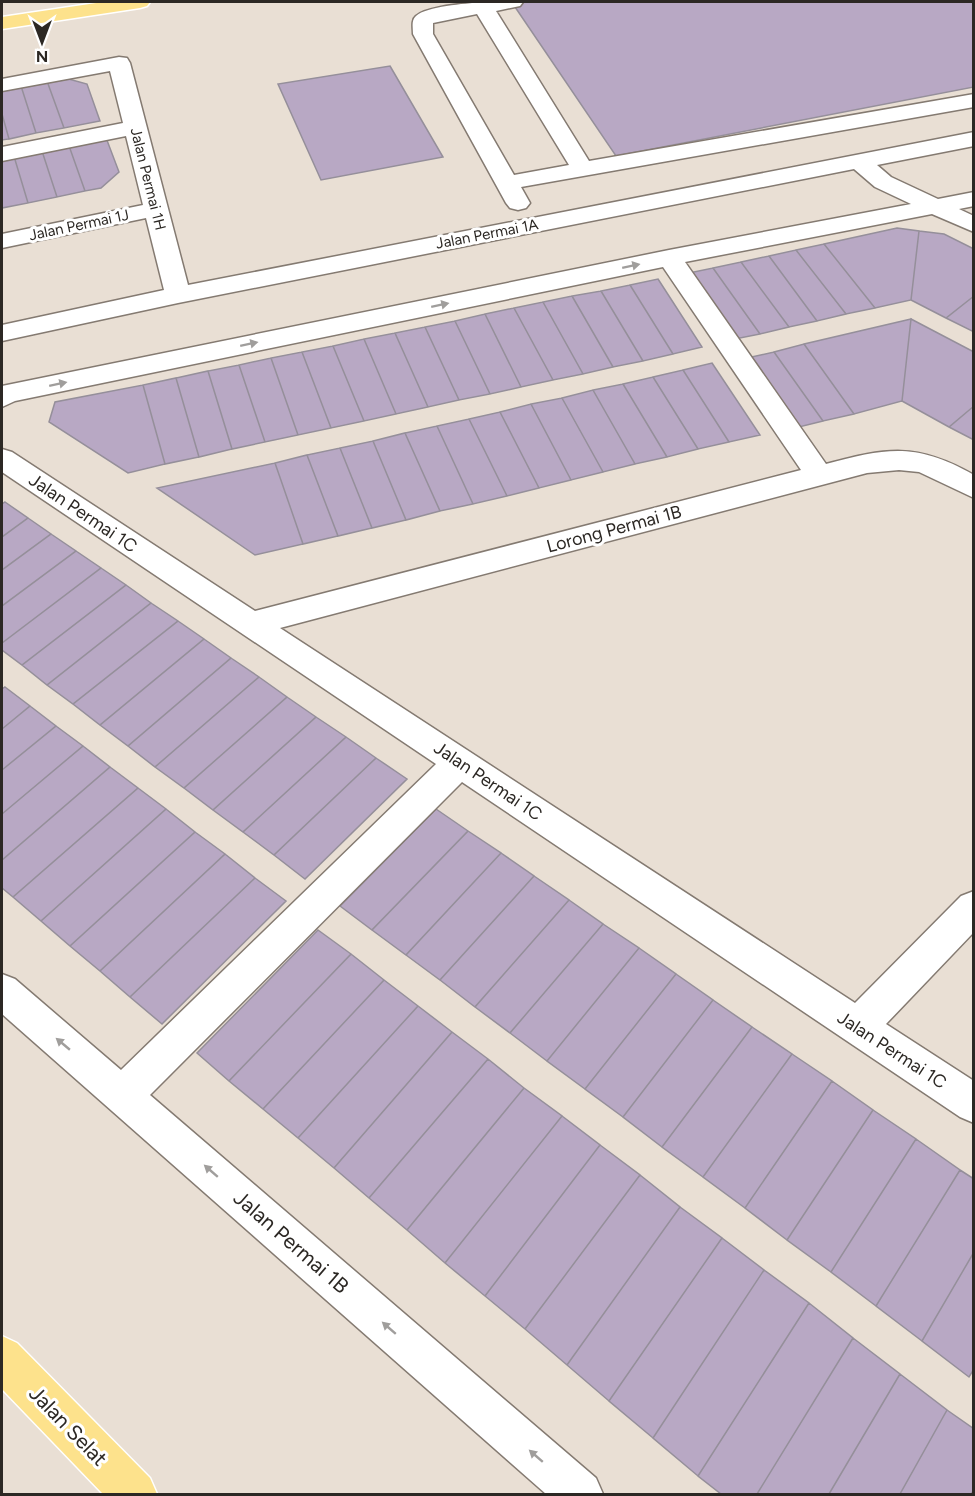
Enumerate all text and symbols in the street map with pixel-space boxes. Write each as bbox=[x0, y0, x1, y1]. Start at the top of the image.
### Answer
north arrow bbox=[12, 12, 72, 72]
text: N bbox=[36, 47, 48, 66]
street label: Jalan Permai 1H bbox=[127, 126, 169, 232]
street label: Jalan Permai 1J bbox=[27, 206, 131, 244]
street label: Jalan Permai 1A bbox=[434, 215, 540, 253]
one-way arrow bbox=[622, 261, 641, 270]
one-way arrow bbox=[431, 300, 450, 309]
one-way arrow bbox=[240, 339, 258, 349]
one-way arrow bbox=[49, 379, 68, 388]
street label: Jalan Permai 1C bbox=[25, 469, 141, 557]
street label: Lorong Permai 1B bbox=[544, 500, 684, 558]
street label: Jalan Permai 1C bbox=[430, 737, 546, 825]
street label: Jalan Permai 1C bbox=[833, 1007, 951, 1093]
one-way arrow bbox=[56, 1038, 71, 1051]
one-way arrow bbox=[203, 1165, 219, 1178]
street label: Jalan Permai 1B bbox=[229, 1185, 354, 1298]
one-way arrow bbox=[381, 1321, 397, 1334]
street label: Jalan Selat bbox=[24, 1381, 113, 1471]
one-way arrow bbox=[529, 1450, 544, 1463]

